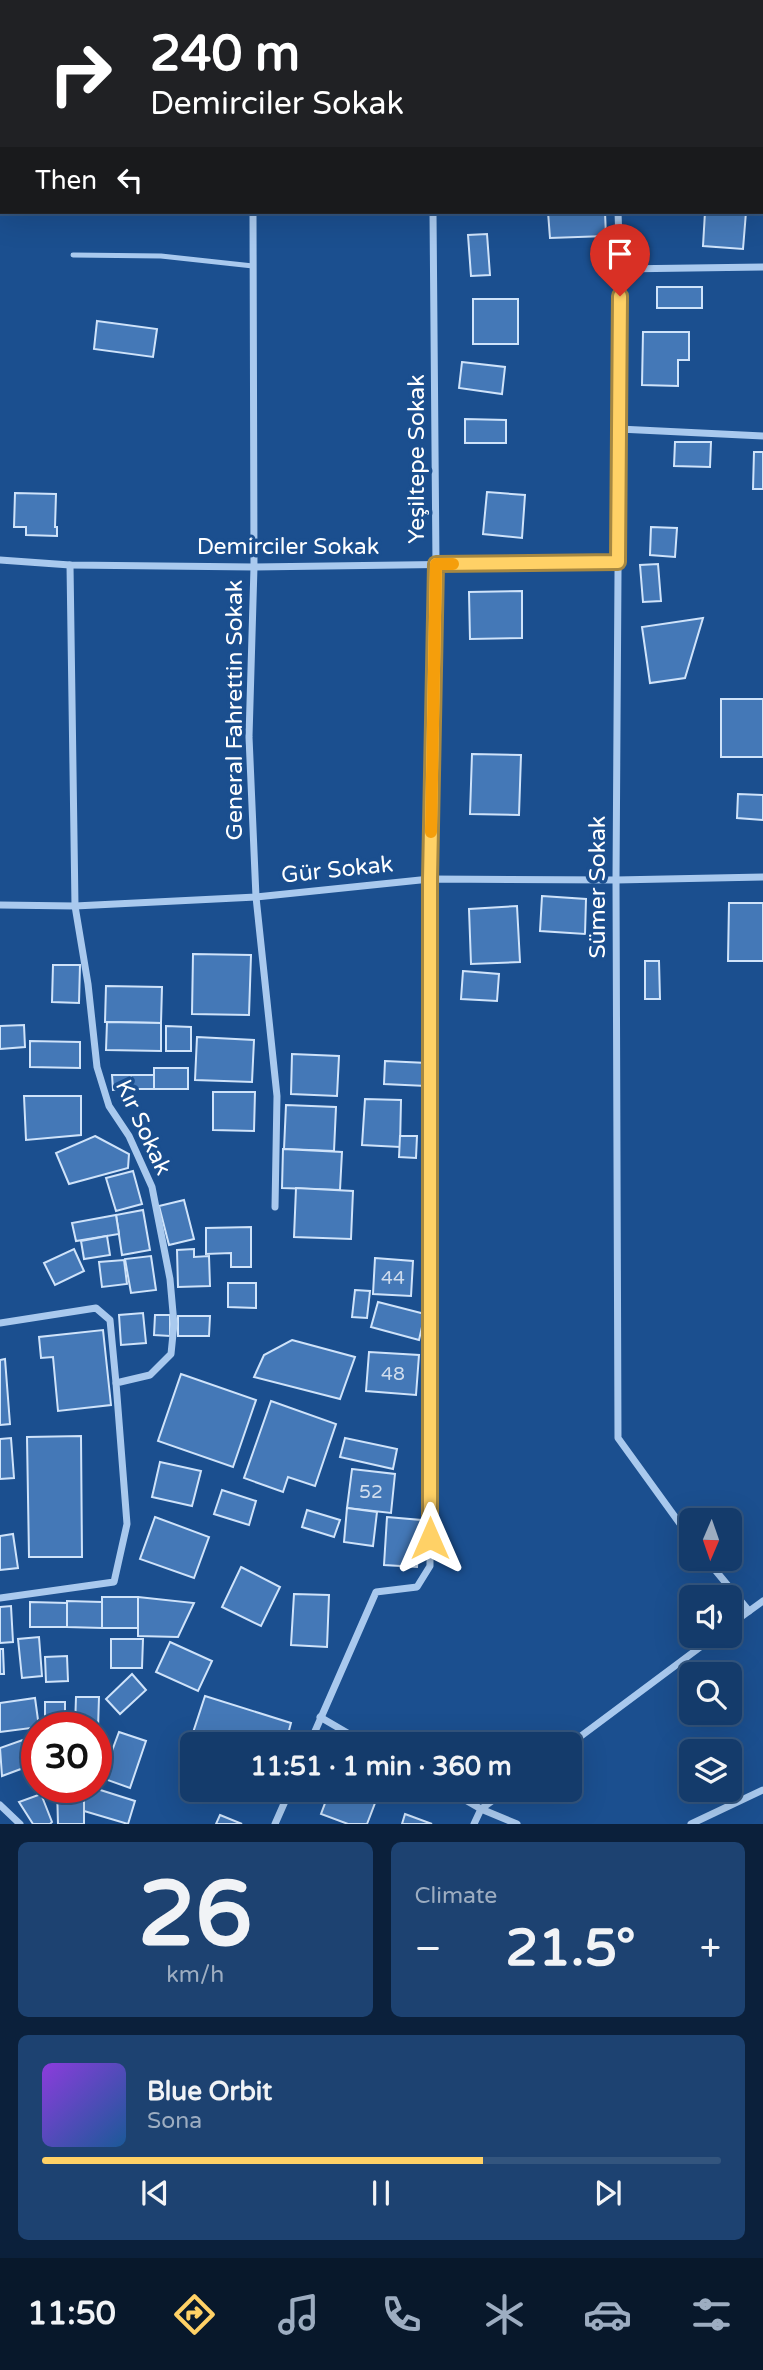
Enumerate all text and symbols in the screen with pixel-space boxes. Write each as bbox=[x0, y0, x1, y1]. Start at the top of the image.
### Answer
text: 240 m bbox=[150, 25, 300, 84]
icon: right bbox=[35, 28, 126, 119]
text: Demirciler Sokak bbox=[150, 85, 404, 123]
icon: left bbox=[111, 161, 149, 199]
text: Then bbox=[35, 165, 97, 196]
pin bbox=[590, 224, 650, 296]
icon: arrive bbox=[601, 235, 639, 273]
street label: Yeşiltepe Sokak bbox=[403, 374, 431, 544]
street label: Demirciler Sokak bbox=[197, 533, 379, 561]
street label: General Fahrettin Sokak bbox=[221, 580, 249, 840]
street label: Sümer Sokak bbox=[584, 816, 612, 958]
street label: Gür Sokak bbox=[280, 850, 394, 890]
street label: Kır Sokak bbox=[109, 1075, 177, 1179]
house number: 44 bbox=[381, 1267, 405, 1289]
house number: 48 bbox=[381, 1363, 405, 1385]
house number: 52 bbox=[359, 1481, 383, 1503]
position arrow bbox=[393, 1501, 467, 1575]
north arrow bbox=[679, 1508, 742, 1572]
map controls bbox=[679, 1508, 742, 1802]
button: sound bbox=[679, 1585, 742, 1648]
button: search bbox=[679, 1662, 742, 1725]
speed limit sign: 30 bbox=[21, 1712, 112, 1803]
button: layers bbox=[679, 1739, 742, 1802]
text: 11:51 · 1 min · 360 m bbox=[250, 1751, 512, 1782]
text: 26 bbox=[138, 1860, 252, 1970]
text: Climate bbox=[415, 1882, 497, 1910]
text: 21.5° bbox=[506, 1917, 636, 1980]
text: − bbox=[415, 1926, 442, 1972]
text: + bbox=[700, 1926, 721, 1972]
text: km/h bbox=[166, 1961, 224, 1989]
text: Blue Orbit bbox=[147, 2076, 272, 2107]
text: Sona bbox=[147, 2107, 202, 2135]
icon: previous bbox=[136, 2174, 174, 2212]
icon: pause bbox=[362, 2174, 400, 2212]
icon: next bbox=[589, 2174, 627, 2212]
icon: directions bbox=[170, 2290, 219, 2339]
icon: music bbox=[274, 2290, 323, 2339]
icon: phone bbox=[377, 2290, 426, 2339]
icon: climate bbox=[480, 2290, 529, 2339]
icon: car bbox=[583, 2290, 632, 2339]
icon: filters bbox=[687, 2290, 736, 2339]
text: 11:50 bbox=[27, 2295, 116, 2333]

